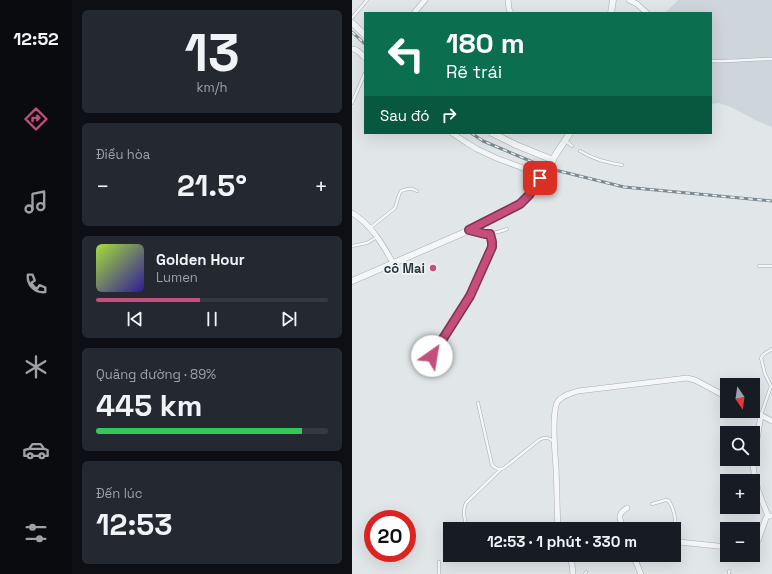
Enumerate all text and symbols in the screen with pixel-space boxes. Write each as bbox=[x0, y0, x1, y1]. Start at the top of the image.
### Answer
text: 13 bbox=[184, 20, 240, 86]
text: 180 m bbox=[446, 25, 525, 61]
text: 12:52 bbox=[13, 27, 59, 50]
icon: left bbox=[380, 28, 432, 80]
text: Rẽ trái bbox=[446, 60, 502, 83]
text: km/h bbox=[197, 79, 227, 96]
icon: right bbox=[438, 104, 460, 126]
icon: directions bbox=[22, 105, 50, 133]
text: Sau đó bbox=[380, 106, 430, 125]
text: Điều hòa bbox=[96, 146, 150, 163]
pin bbox=[523, 161, 557, 195]
text: 21.5° bbox=[177, 166, 247, 205]
icon: arrive bbox=[529, 167, 551, 189]
text: − bbox=[96, 172, 110, 200]
text: + bbox=[314, 172, 328, 200]
icon: music bbox=[22, 188, 50, 216]
text: Golden Hour bbox=[156, 250, 245, 269]
place label: cô Mai bbox=[384, 260, 425, 277]
marker: cô Mai bbox=[428, 263, 438, 273]
text: Lumen bbox=[156, 269, 198, 286]
icon: phone bbox=[22, 270, 50, 298]
icon: previous bbox=[124, 308, 146, 330]
icon: pause bbox=[201, 308, 223, 330]
icon: next bbox=[278, 308, 300, 330]
position arrow bbox=[411, 335, 453, 377]
icon: climate bbox=[22, 353, 50, 381]
text: Quãng đường · 89% bbox=[96, 366, 216, 383]
north arrow bbox=[720, 378, 760, 418]
map controls bbox=[720, 378, 760, 562]
text: 445 km bbox=[96, 386, 202, 425]
button: search bbox=[720, 426, 760, 466]
icon: car bbox=[22, 436, 50, 464]
button: + bbox=[720, 474, 760, 514]
text: Đến lúc bbox=[96, 485, 143, 502]
text: 12:53 bbox=[96, 505, 173, 544]
speed limit sign: 20 bbox=[364, 510, 416, 562]
icon: filters bbox=[22, 519, 50, 547]
button: − bbox=[720, 522, 760, 562]
text: 12:53 · 1 phút · 330 m bbox=[487, 532, 637, 551]

